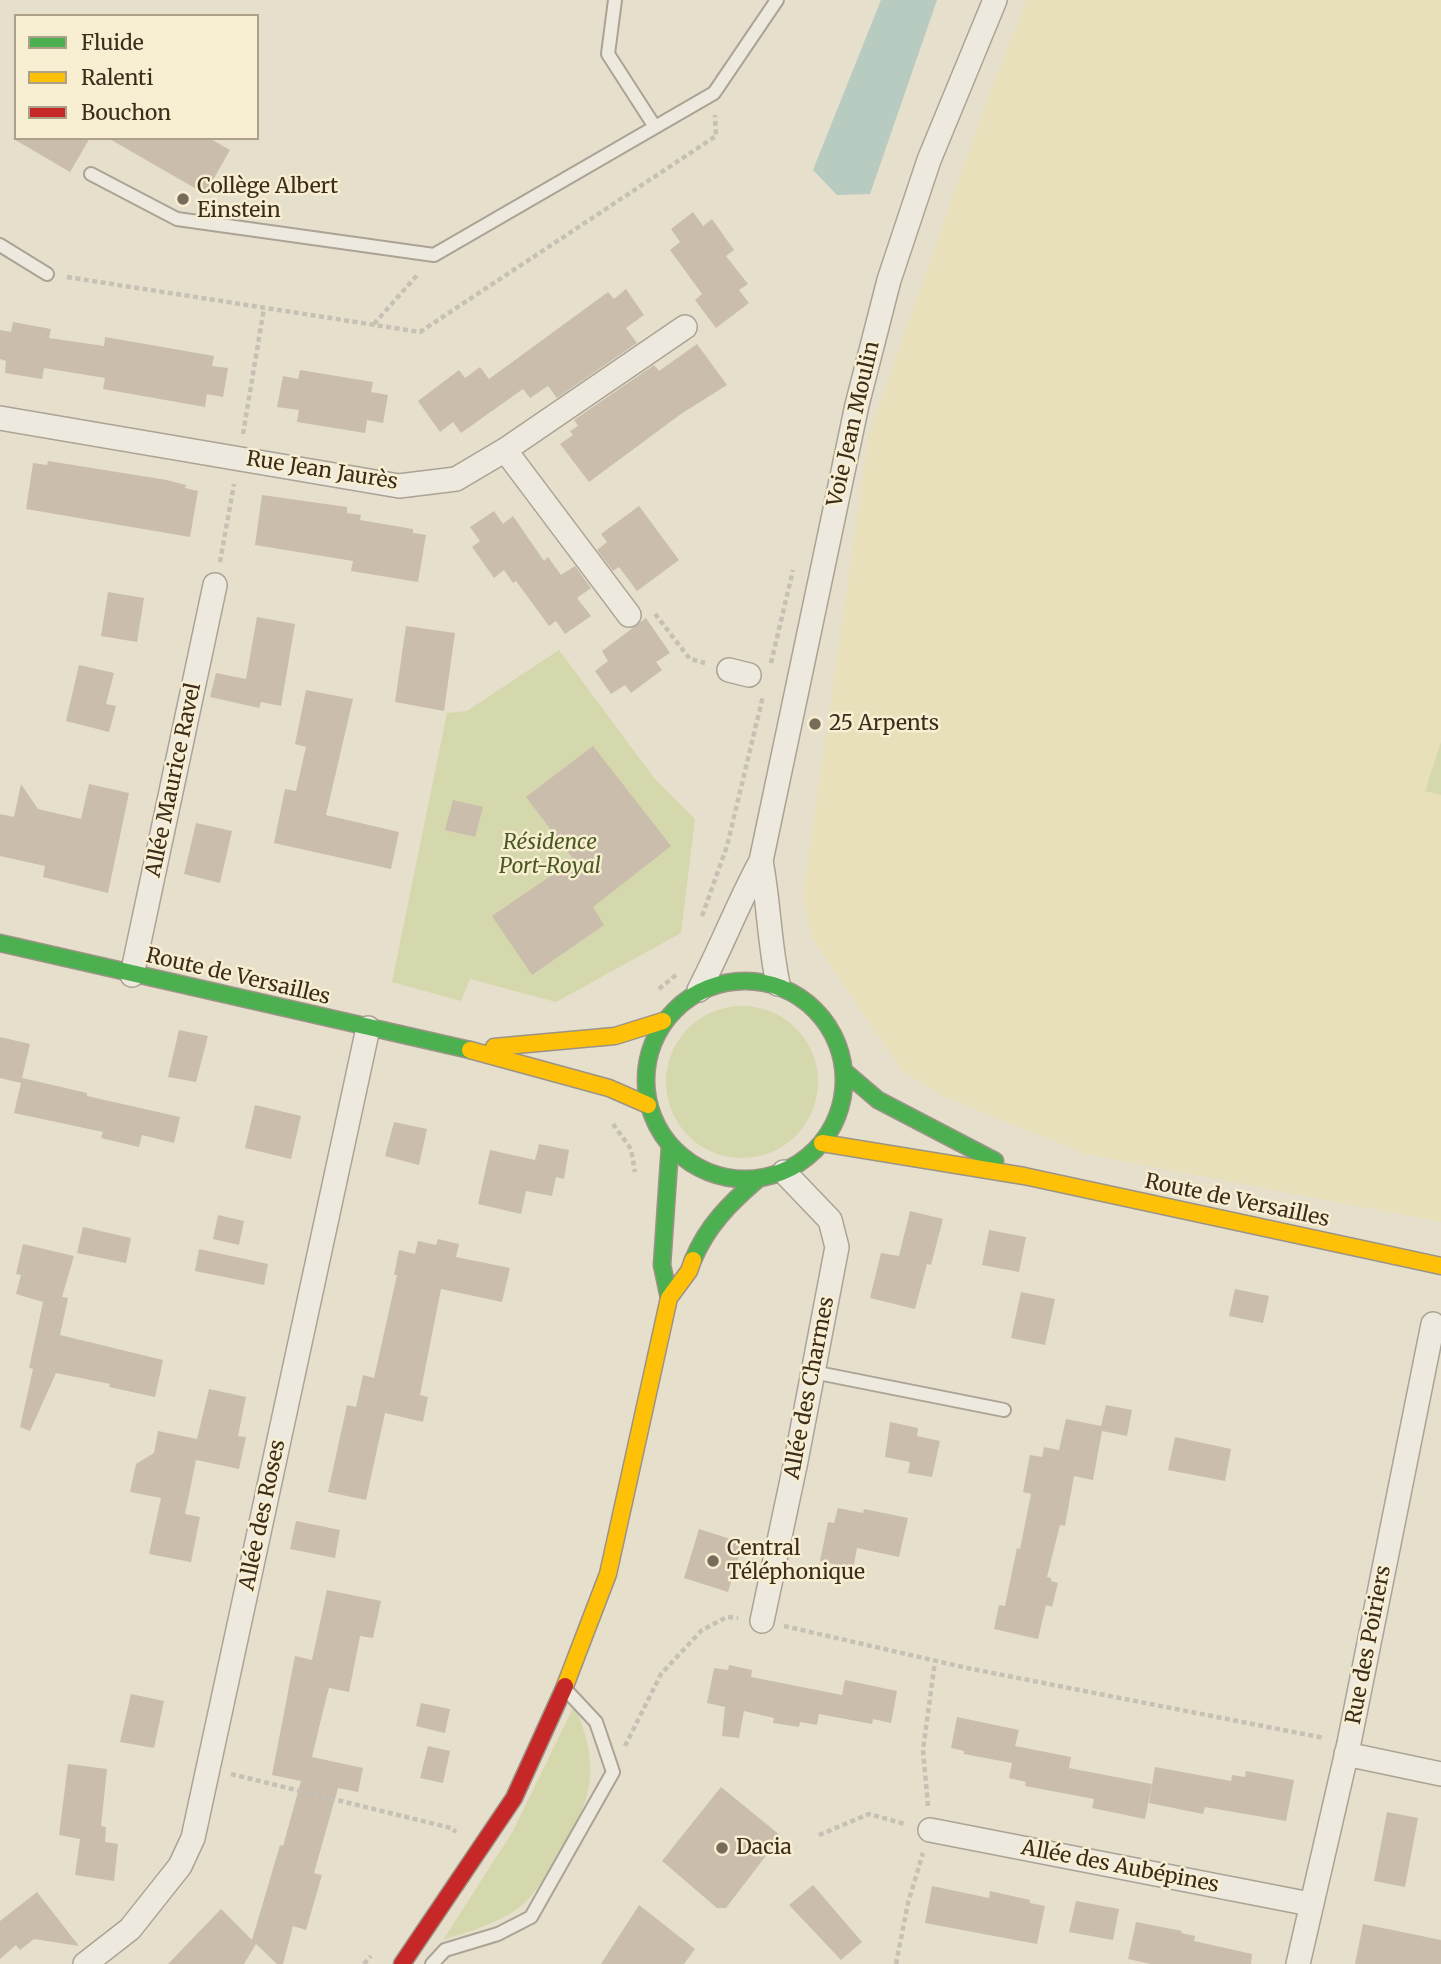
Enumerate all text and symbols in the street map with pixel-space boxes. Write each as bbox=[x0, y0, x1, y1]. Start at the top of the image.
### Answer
legend bbox=[14, 14, 259, 140]
text: Fluide bbox=[81, 29, 144, 56]
text: Ralenti bbox=[81, 64, 153, 91]
text: Bouchon bbox=[81, 99, 171, 126]
place label: Collège Albert Einstein bbox=[197, 174, 338, 224]
marker: Collège Albert Einstein bbox=[175, 191, 191, 207]
street label: Voie Jean Moulin bbox=[823, 339, 885, 509]
street label: Rue Jean Jaurès bbox=[244, 447, 400, 495]
street label: Allée Maurice Ravel bbox=[141, 681, 207, 879]
place label: 25 Arpents bbox=[829, 711, 939, 737]
marker: 25 Arpents bbox=[807, 716, 823, 732]
park label: Résidence Port-Royal bbox=[499, 830, 601, 880]
street label: Route de Versailles bbox=[143, 944, 333, 1010]
street label: Route de Versailles bbox=[1142, 1169, 1332, 1233]
street label: Allée des Charmes bbox=[780, 1295, 840, 1481]
street label: Allée des Roses bbox=[235, 1437, 291, 1593]
place label: Central Téléphonique bbox=[727, 1536, 865, 1586]
marker: Central Téléphonique bbox=[705, 1553, 721, 1569]
street label: Rue des Poiriers bbox=[1341, 1563, 1397, 1727]
place label: Dacia bbox=[736, 1835, 792, 1861]
street label: Allée des Aubépines bbox=[1019, 1835, 1221, 1899]
marker: Dacia bbox=[714, 1840, 730, 1856]

